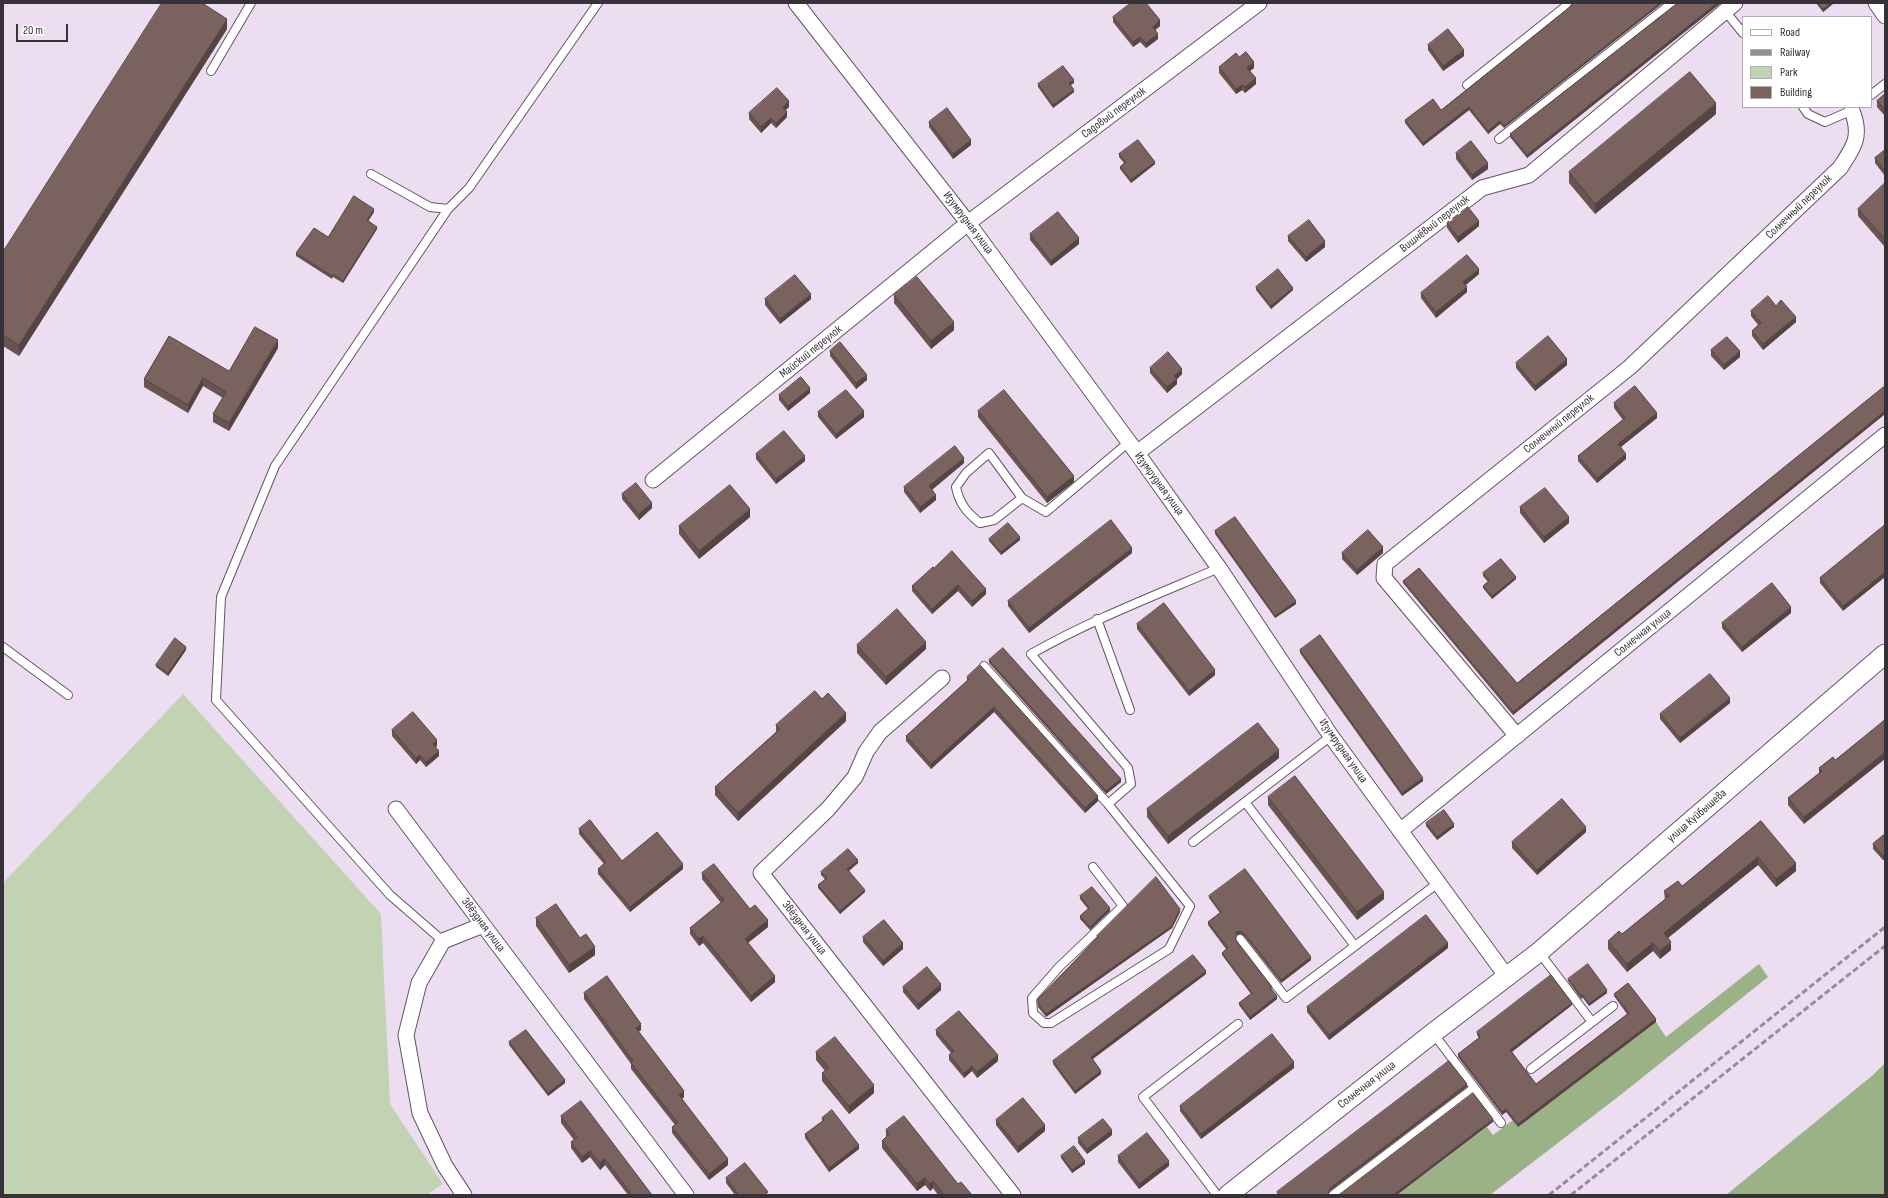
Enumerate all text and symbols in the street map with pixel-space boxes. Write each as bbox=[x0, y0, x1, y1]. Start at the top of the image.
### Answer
scale bar bbox=[18, 16, 70, 42]
legend bbox=[1742, 16, 1872, 108]
text: 20 m bbox=[23, 23, 43, 38]
text: Road bbox=[1780, 25, 1800, 40]
text: Railway bbox=[1780, 45, 1810, 60]
text: Park bbox=[1780, 65, 1798, 80]
street label: Садовый переулок bbox=[1079, 84, 1149, 142]
text: Building bbox=[1780, 85, 1812, 100]
street label: Солнечный переулок bbox=[1763, 172, 1835, 242]
street label: Изумрудная улица bbox=[940, 189, 996, 257]
street label: Вишнёвый переулок bbox=[1397, 192, 1473, 256]
street label: Майский переулок bbox=[777, 322, 845, 382]
street label: Солнечный переулок bbox=[1521, 391, 1597, 457]
street label: Изумрудная улица bbox=[1131, 449, 1187, 519]
street label: Солнечная улица bbox=[1612, 606, 1674, 660]
street label: Изумрудная улица bbox=[1316, 716, 1370, 786]
street label: улица Куйбышева bbox=[1664, 786, 1730, 846]
street label: Звёздная улица bbox=[458, 895, 508, 955]
street label: Звёздная улица bbox=[779, 898, 829, 958]
street label: Солнечная улица bbox=[1335, 1058, 1399, 1112]

